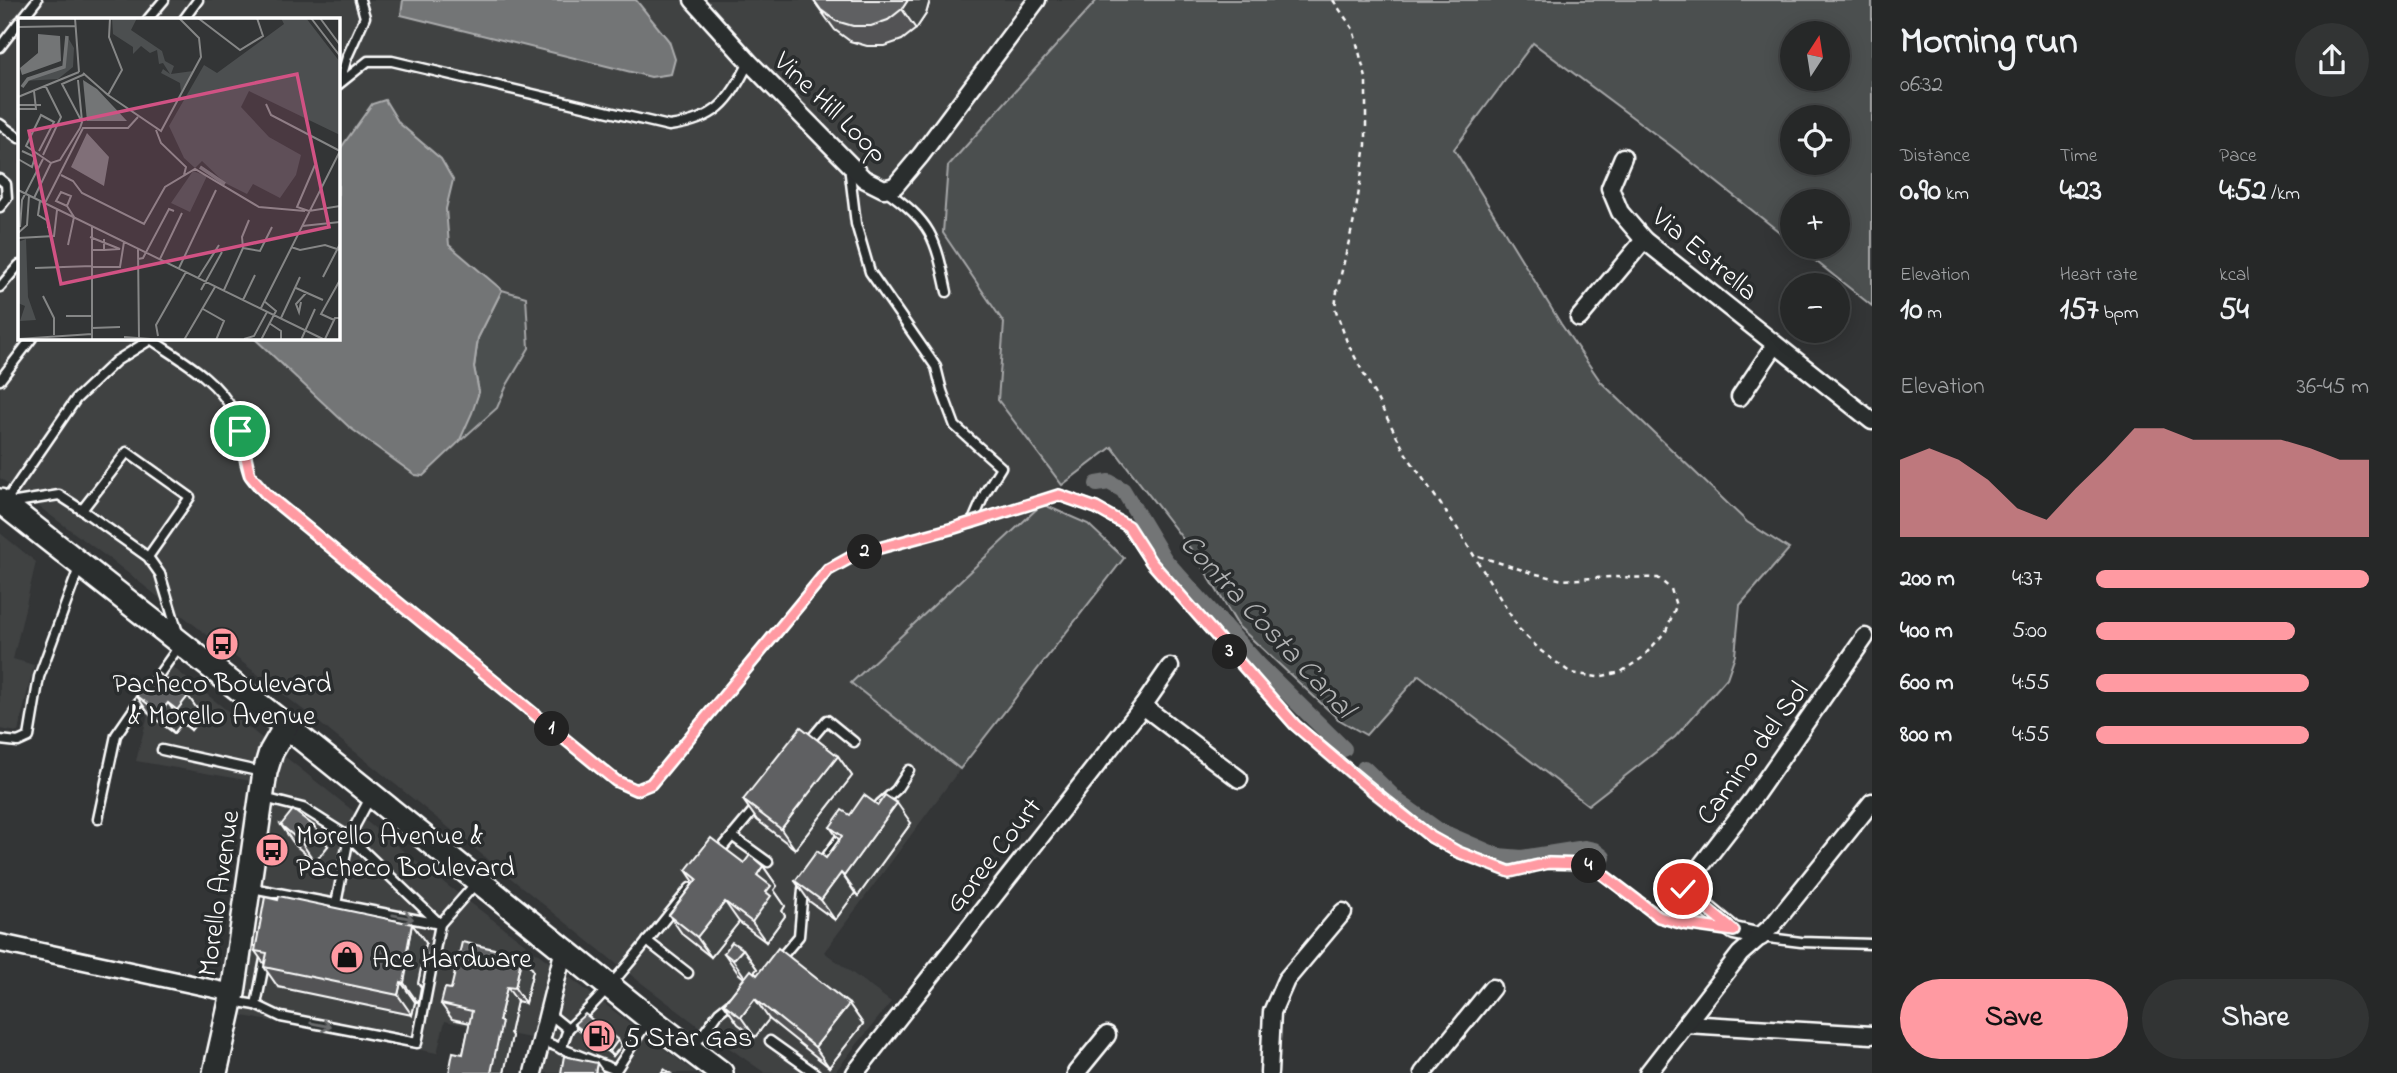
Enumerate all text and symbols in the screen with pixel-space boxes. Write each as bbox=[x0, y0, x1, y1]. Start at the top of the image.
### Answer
text: Morning run bbox=[1900, 15, 2078, 71]
inset map bbox=[18, 18, 340, 340]
north arrow bbox=[1780, 21, 1850, 91]
map controls bbox=[1780, 21, 1850, 343]
button: share bbox=[2295, 23, 2369, 97]
street label: Vine Hill Loop bbox=[762, 43, 896, 174]
text: 06:32 bbox=[1900, 69, 1943, 102]
button: locate bbox=[1780, 105, 1850, 175]
text: Distance bbox=[1900, 143, 1970, 170]
text: Time bbox=[2060, 143, 2097, 170]
text: Pace bbox=[2219, 143, 2256, 170]
text: 0.90 bbox=[1900, 170, 1941, 214]
text: 4:23 bbox=[2060, 170, 2102, 214]
text: 4:52 bbox=[2219, 170, 2266, 214]
text: km bbox=[1941, 181, 1969, 208]
text: /km bbox=[2266, 181, 2300, 208]
button: + bbox=[1780, 189, 1850, 259]
street label: Via Estrella bbox=[1641, 198, 1766, 313]
text: Elevation bbox=[1900, 262, 1970, 289]
text: Heart rate bbox=[2060, 262, 2138, 289]
text: kcal bbox=[2219, 262, 2250, 289]
button: − bbox=[1780, 273, 1850, 343]
text: 10 bbox=[1900, 289, 1923, 333]
text: 157 bbox=[2060, 289, 2099, 333]
text: 54 bbox=[2219, 289, 2249, 333]
text: m bbox=[1923, 300, 1942, 327]
text: bpm bbox=[2099, 300, 2139, 327]
text: Elevation bbox=[1900, 371, 1985, 404]
text: 36–45 m bbox=[2297, 371, 2369, 404]
pin bbox=[210, 401, 270, 461]
icon: arrive bbox=[221, 412, 259, 450]
water label: Contra Costa Canal bbox=[1168, 524, 1366, 733]
pin: 2 bbox=[848, 534, 882, 570]
text: 2 bbox=[860, 538, 869, 565]
text: 200 m bbox=[1900, 563, 1955, 596]
text: 4:37 bbox=[2012, 563, 2042, 596]
text: 400 m bbox=[1900, 615, 1953, 648]
text: 5:00 bbox=[2012, 615, 2047, 648]
bus stop icon: Pacheco Boulevard & Morello Avenue bbox=[203, 625, 241, 663]
pin: 3 bbox=[1212, 634, 1248, 670]
text: 3 bbox=[1226, 638, 1233, 665]
place label: Pacheco Boulevard & Morello Avenue bbox=[113, 665, 332, 738]
text: 600 m bbox=[1900, 667, 1954, 700]
text: 4:55 bbox=[2012, 667, 2050, 700]
street label: Camino del Sol bbox=[1688, 674, 1820, 834]
pin: 1 bbox=[534, 712, 570, 746]
text: 1 bbox=[548, 715, 555, 742]
text: 800 m bbox=[1900, 719, 1952, 752]
text: 4:55 bbox=[2012, 719, 2050, 752]
street label: Goree Court bbox=[936, 790, 1053, 923]
street label: Morello Avenue bbox=[189, 807, 252, 979]
place label: Morello Avenue & Pacheco Boulevard bbox=[296, 817, 515, 890]
bus stop icon: Morello Avenue & Pacheco Boulevard bbox=[253, 831, 291, 869]
pin: 4 bbox=[1572, 848, 1606, 884]
text: 4 bbox=[1585, 852, 1592, 879]
pin bbox=[1653, 859, 1713, 919]
icon: check bbox=[1664, 870, 1702, 908]
one-way arrow bbox=[391, 910, 414, 924]
shop icon: Ace Hardware bbox=[328, 938, 366, 976]
place label: Ace Hardware bbox=[372, 940, 532, 981]
button: Save bbox=[1900, 979, 2128, 1059]
button: Share bbox=[2142, 979, 2369, 1059]
fuel station icon: 5 Star Gas bbox=[580, 1017, 618, 1055]
one-way arrow bbox=[309, 1018, 332, 1032]
place label: 5 Star Gas bbox=[624, 1019, 752, 1060]

